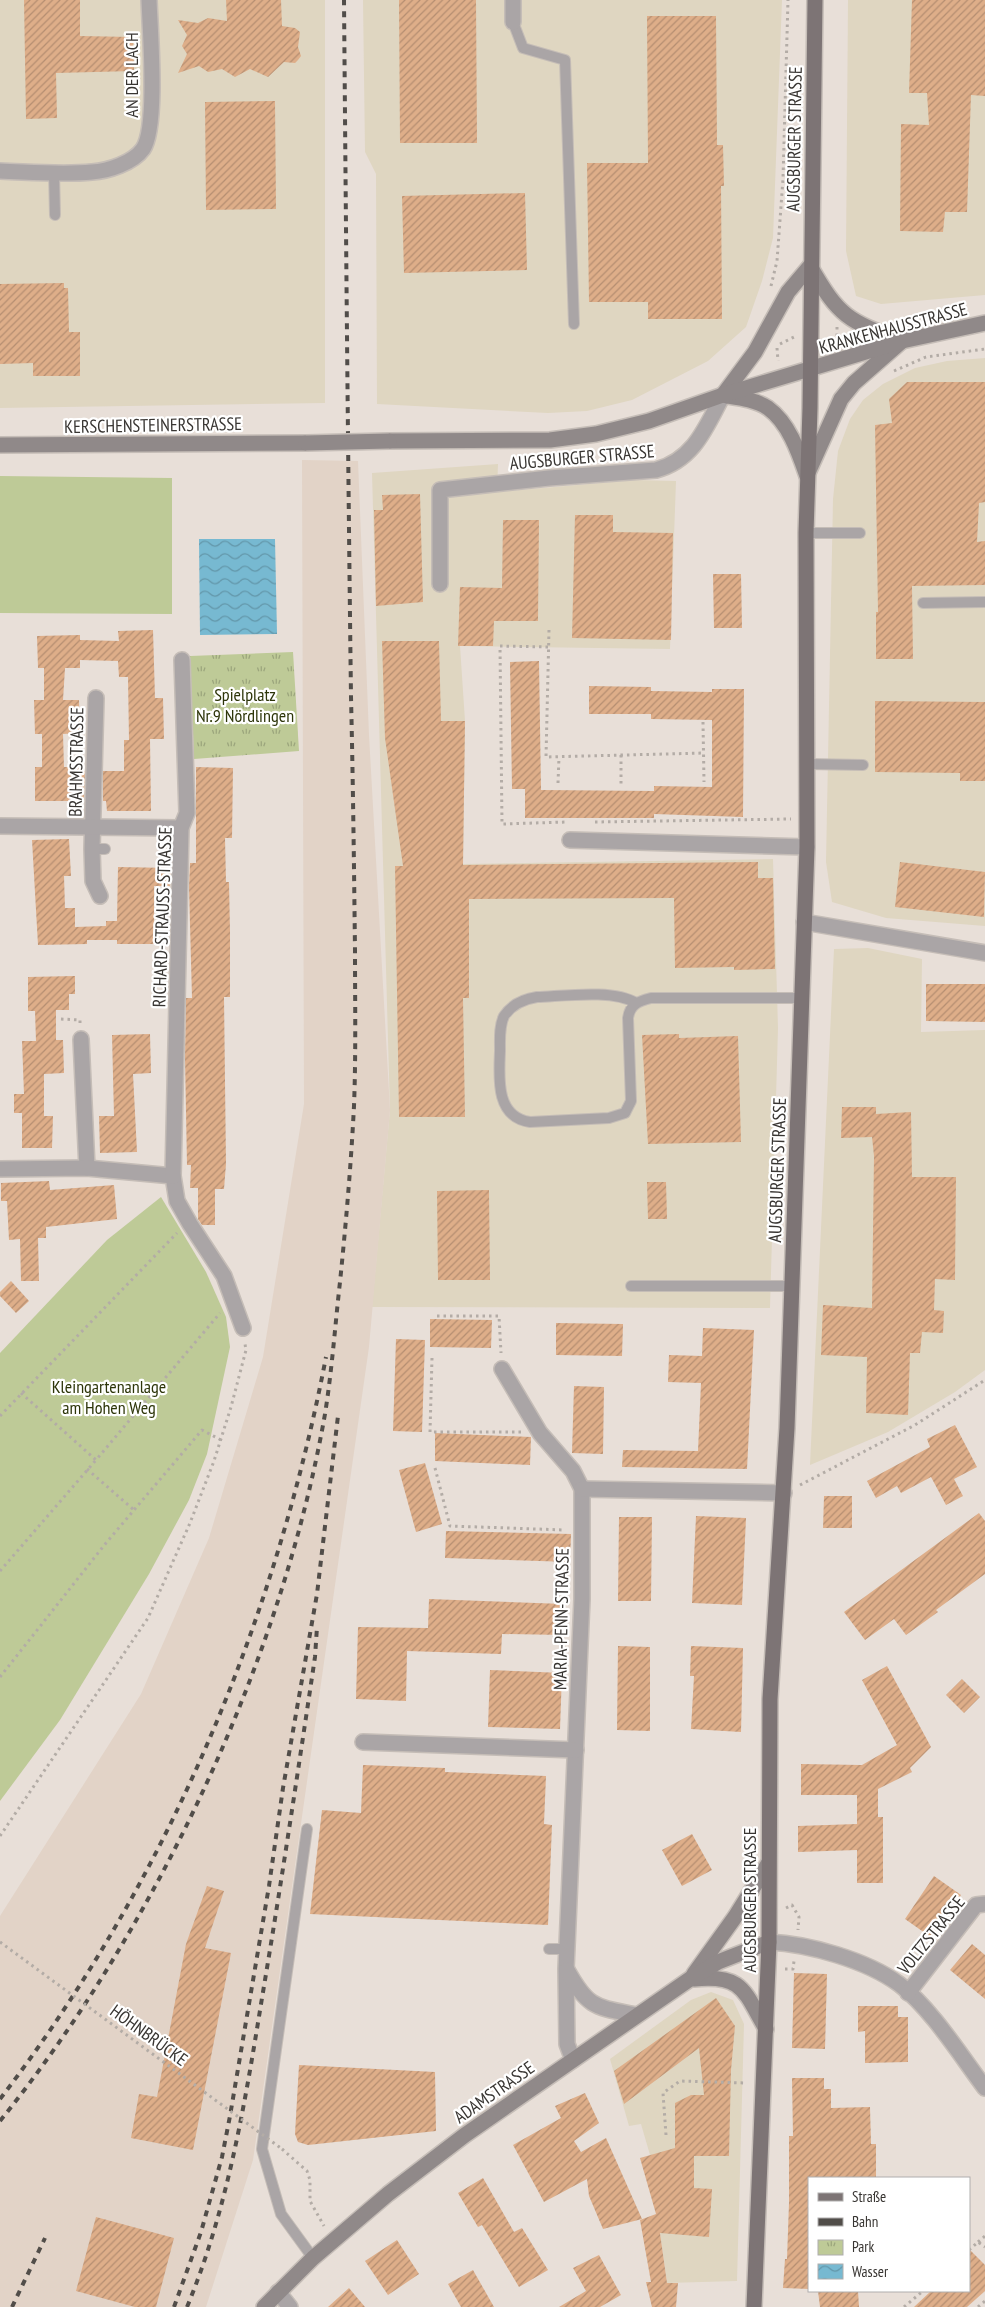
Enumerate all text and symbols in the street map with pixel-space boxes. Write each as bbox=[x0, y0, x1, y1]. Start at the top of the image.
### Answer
street label: AN DER LACH bbox=[120, 32, 143, 118]
street label: AUGSBURGER STRASSE bbox=[781, 66, 807, 212]
street label: KRANKENHAUSSTRASSE bbox=[816, 297, 970, 359]
street label: KERSCHENSTEINERSTRASSE bbox=[64, 412, 242, 438]
street label: AUGSBURGER STRASSE bbox=[509, 439, 655, 475]
park label: Spielplatz Nr.9 Nördlingen bbox=[196, 683, 294, 727]
street label: BRAHMSSTRASSE bbox=[64, 707, 88, 817]
street label: RICHARD-STRAUSS-STRASSE bbox=[147, 826, 177, 1008]
street label: AUGSBURGER STRASSE bbox=[763, 1097, 791, 1243]
park label: Kleingartenanlage am Hohen Weg bbox=[52, 1375, 166, 1419]
street label: MARIA-PENN-STRASSE bbox=[548, 1548, 574, 1690]
street label: AUGSBURGER STRASSE bbox=[738, 1827, 761, 1973]
street label: VOLTZSTRASSE bbox=[892, 1891, 970, 1980]
street label: HÖHNBRÜCKE bbox=[106, 1999, 192, 2071]
street label: ADAMSTRASSE bbox=[449, 2056, 539, 2128]
legend bbox=[808, 2177, 970, 2292]
text: Straße bbox=[852, 2187, 886, 2206]
text: Bahn bbox=[852, 2212, 878, 2231]
text: Park bbox=[852, 2237, 874, 2256]
text: Wasser bbox=[852, 2262, 889, 2281]

